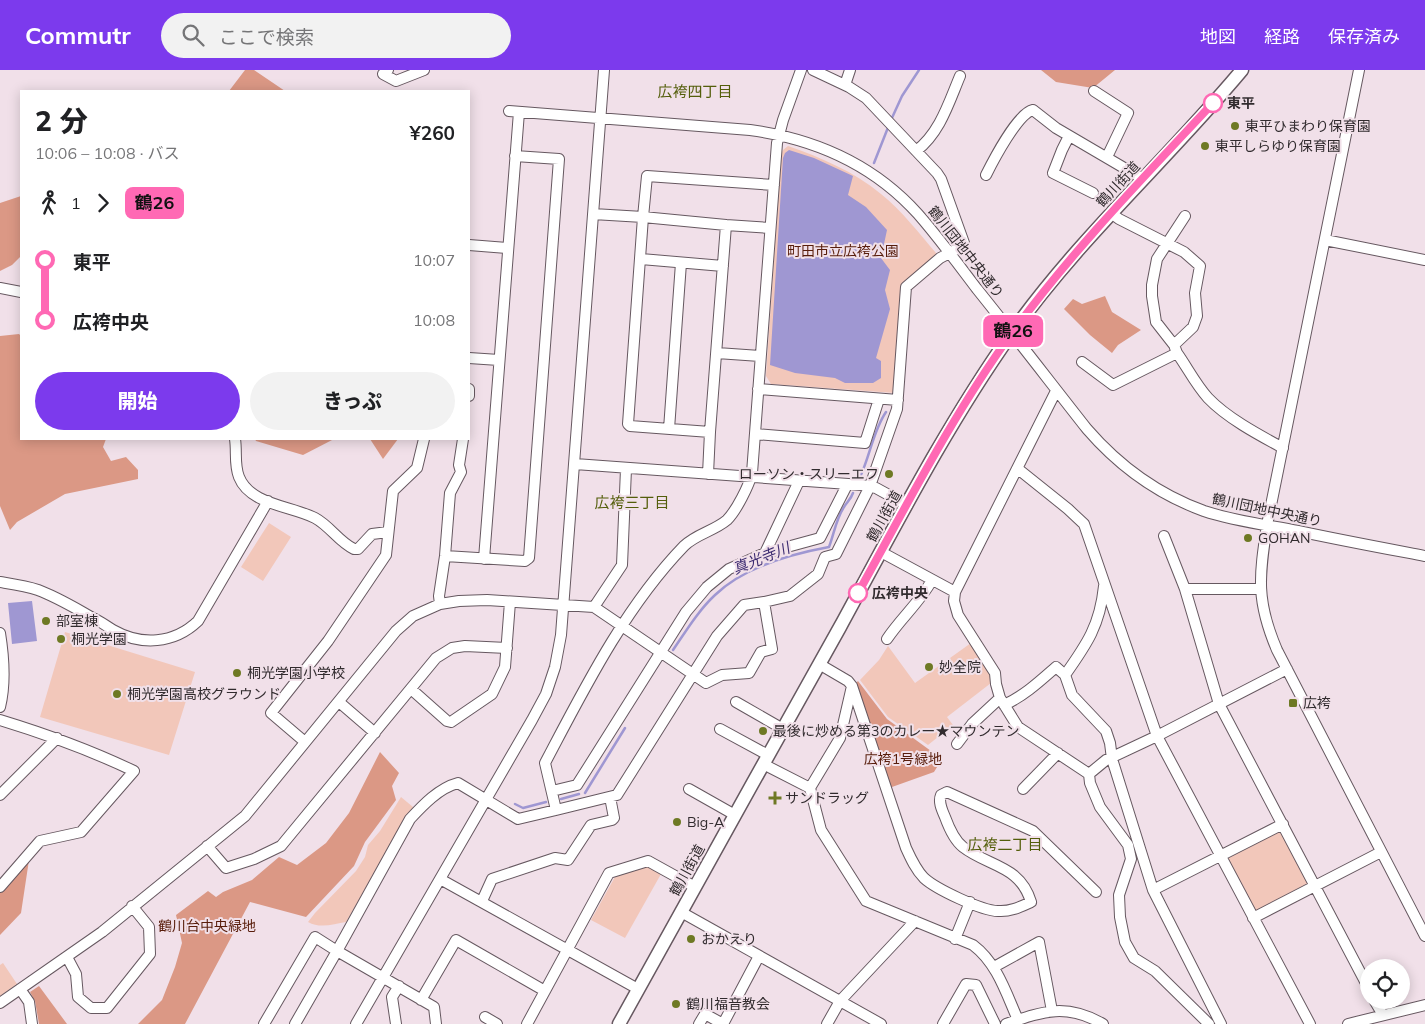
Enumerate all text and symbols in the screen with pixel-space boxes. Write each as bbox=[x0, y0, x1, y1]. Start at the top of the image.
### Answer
search box bbox=[161, 13, 511, 58]
text: Commutr bbox=[25, 20, 131, 50]
icon: search bbox=[179, 21, 207, 49]
text: ここで検索 bbox=[219, 25, 314, 49]
text: 地図 bbox=[1200, 25, 1236, 48]
text: 経路 bbox=[1264, 25, 1300, 48]
text: 保存済み bbox=[1328, 25, 1400, 48]
district label: 広袴四丁目 bbox=[657, 82, 733, 101]
marker: 東平 bbox=[1203, 93, 1223, 113]
place label: 東平 bbox=[1227, 94, 1255, 112]
text: 2 分 bbox=[35, 103, 88, 138]
place label: 東平ひまわり保育園 bbox=[1245, 117, 1371, 135]
marker: 東平ひまわり保育園 bbox=[1229, 120, 1241, 132]
text: ¥260 bbox=[409, 121, 455, 145]
place label: 東平しらゆり保育園 bbox=[1215, 137, 1341, 155]
marker: 東平しらゆり保育園 bbox=[1199, 140, 1211, 152]
text: 10:06 – 10:08 · バス bbox=[35, 143, 180, 163]
street label: 鶴川街道 bbox=[1092, 157, 1144, 211]
icon: walk bbox=[35, 189, 63, 217]
icon: forward bbox=[89, 189, 117, 217]
text: 鶴26 bbox=[135, 191, 174, 214]
text: 1 bbox=[71, 193, 81, 213]
street label: 鶴川団地中央通り bbox=[924, 202, 1008, 302]
park label: 町田市立広袴公園 bbox=[787, 242, 899, 260]
text: 東平 bbox=[73, 250, 111, 274]
text: 10:07 bbox=[413, 250, 455, 270]
text: 広袴中央 bbox=[73, 310, 149, 334]
text: 10:08 bbox=[413, 310, 455, 330]
line badge: 鶴26 bbox=[984, 315, 1042, 347]
text: 鶴26 bbox=[993, 319, 1033, 342]
button: 開始 bbox=[35, 372, 240, 430]
button: きっぷ bbox=[250, 372, 455, 430]
place label: ローソン・スリーエフ bbox=[739, 465, 879, 483]
marker: ローソン・スリーエフ bbox=[883, 468, 895, 480]
street label: 鶴川街道 bbox=[863, 487, 905, 545]
street label: 鶴川団地中央通り bbox=[1210, 490, 1324, 530]
district label: 広袴三丁目 bbox=[594, 493, 670, 512]
place label: GOHAN bbox=[1258, 529, 1311, 547]
marker: GOHAN bbox=[1242, 532, 1254, 544]
water label: 真光寺川 bbox=[730, 537, 794, 578]
marker: 広袴中央 bbox=[848, 583, 868, 603]
place label: 広袴中央 bbox=[872, 584, 928, 602]
place label: 部室棟 bbox=[56, 612, 98, 630]
marker: 部室棟 bbox=[40, 615, 52, 627]
place label: 桐光学園 bbox=[71, 630, 127, 648]
marker: 桐光学園 bbox=[55, 633, 67, 645]
place label: 妙全院 bbox=[939, 658, 981, 676]
marker: 妙全院 bbox=[923, 661, 935, 673]
place label: 桐光学園小学校 bbox=[247, 664, 345, 682]
marker: 桐光学園小学校 bbox=[231, 667, 243, 679]
place label: 桐光学園高校グラウンド bbox=[127, 685, 281, 703]
marker: 桐光学園高校グラウンド bbox=[111, 688, 123, 700]
place label: 広袴 bbox=[1303, 694, 1331, 712]
marker: 広袴 bbox=[1287, 697, 1299, 709]
place label: 最後に炒める第3のカレー★マウンテン bbox=[773, 722, 1019, 740]
marker: 最後に炒める第3のカレー★マウンテン bbox=[757, 725, 769, 737]
park label: 広袴1号緑地 bbox=[864, 750, 942, 768]
place label: サンドラッグ bbox=[785, 789, 869, 807]
marker: サンドラッグ bbox=[769, 792, 781, 804]
place label: Big-A bbox=[687, 813, 725, 831]
marker: Big-A bbox=[671, 816, 683, 828]
district label: 広袴二丁目 bbox=[967, 835, 1043, 854]
street label: 鶴川街道 bbox=[666, 841, 708, 899]
park label: 鶴川台中央緑地 bbox=[158, 917, 256, 935]
place label: おかえり bbox=[701, 930, 757, 948]
marker: おかえり bbox=[685, 933, 697, 945]
map controls bbox=[1360, 959, 1410, 1009]
button: locate bbox=[1360, 959, 1410, 1009]
place label: 鶴川福音教会 bbox=[686, 995, 770, 1013]
marker: 鶴川福音教会 bbox=[670, 998, 682, 1010]

